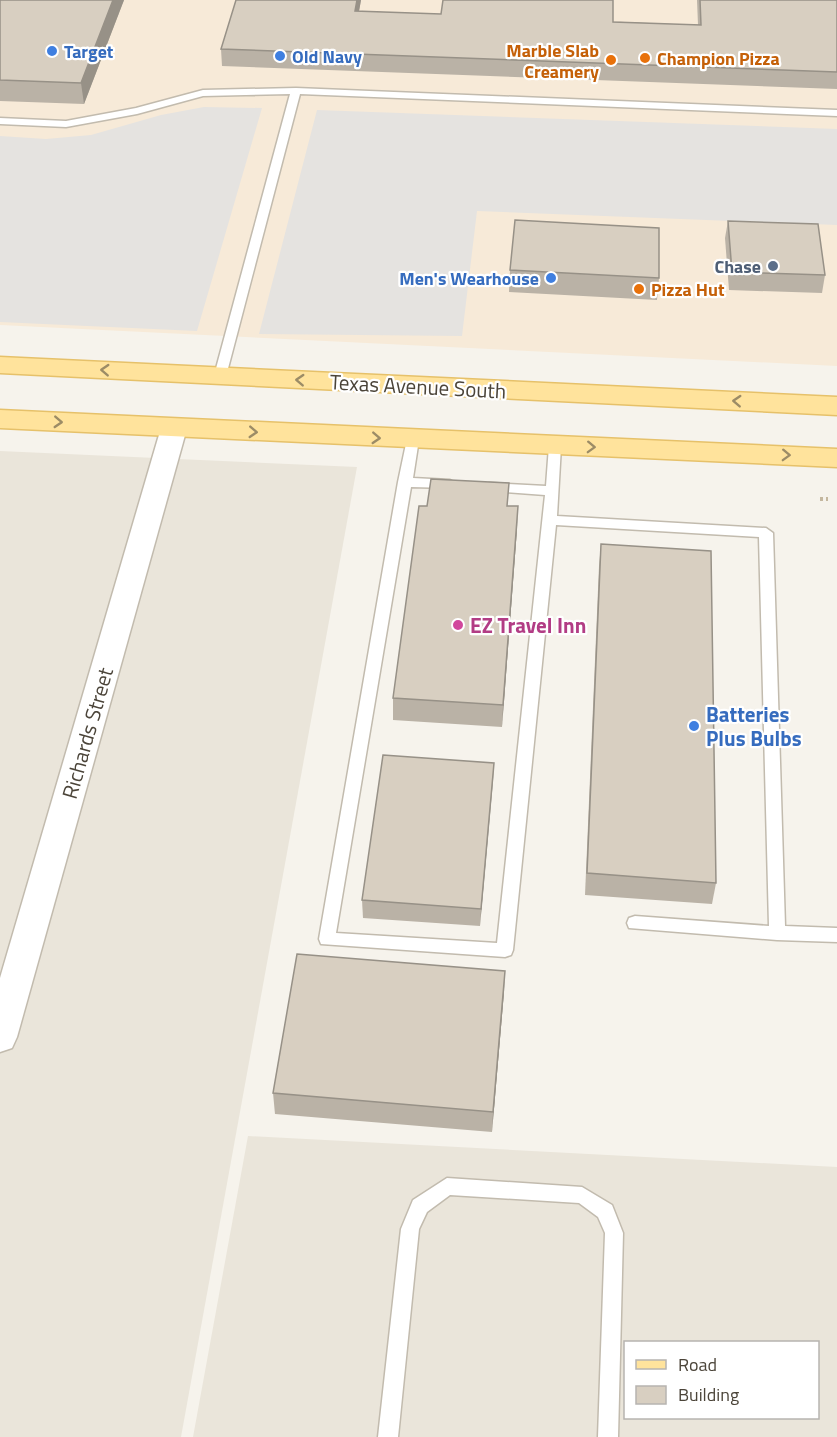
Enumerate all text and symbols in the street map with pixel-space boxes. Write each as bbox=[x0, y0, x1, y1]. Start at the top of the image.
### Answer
place label: Marble Slab Creamery bbox=[506, 37, 599, 85]
place label: Target bbox=[64, 38, 114, 65]
place label: Old Navy bbox=[292, 43, 362, 70]
marker: Target bbox=[45, 44, 59, 58]
place label: Champion Pizza bbox=[657, 45, 780, 72]
marker: Old Navy bbox=[273, 49, 287, 63]
marker: Champion Pizza bbox=[638, 51, 652, 65]
marker: Marble Slab Creamery bbox=[604, 53, 618, 67]
place label: Chase bbox=[714, 253, 761, 280]
marker: Chase bbox=[766, 259, 780, 273]
place label: Men's Wearhouse bbox=[399, 265, 539, 292]
marker: Men's Wearhouse bbox=[544, 271, 558, 285]
place label: Pizza Hut bbox=[651, 276, 725, 303]
marker: Pizza Hut bbox=[632, 282, 646, 296]
one-way arrow bbox=[101, 364, 110, 377]
street label: Texas Avenue South bbox=[329, 365, 507, 407]
one-way arrow bbox=[295, 373, 304, 386]
one-way arrow bbox=[732, 395, 741, 408]
one-way arrow bbox=[54, 415, 63, 428]
one-way arrow bbox=[249, 425, 258, 438]
one-way arrow bbox=[371, 431, 380, 444]
one-way arrow bbox=[587, 441, 596, 453]
one-way arrow bbox=[782, 448, 791, 461]
place label: EZ Travel Inn bbox=[470, 609, 586, 641]
marker: EZ Travel Inn bbox=[451, 618, 465, 632]
street label: Richards Street bbox=[53, 663, 121, 802]
place label: Batteries Plus Bulbs bbox=[706, 698, 802, 754]
marker: Batteries Plus Bulbs bbox=[687, 719, 701, 733]
legend bbox=[624, 1341, 819, 1419]
text: Road bbox=[678, 1351, 717, 1378]
text: Building bbox=[678, 1381, 739, 1408]

